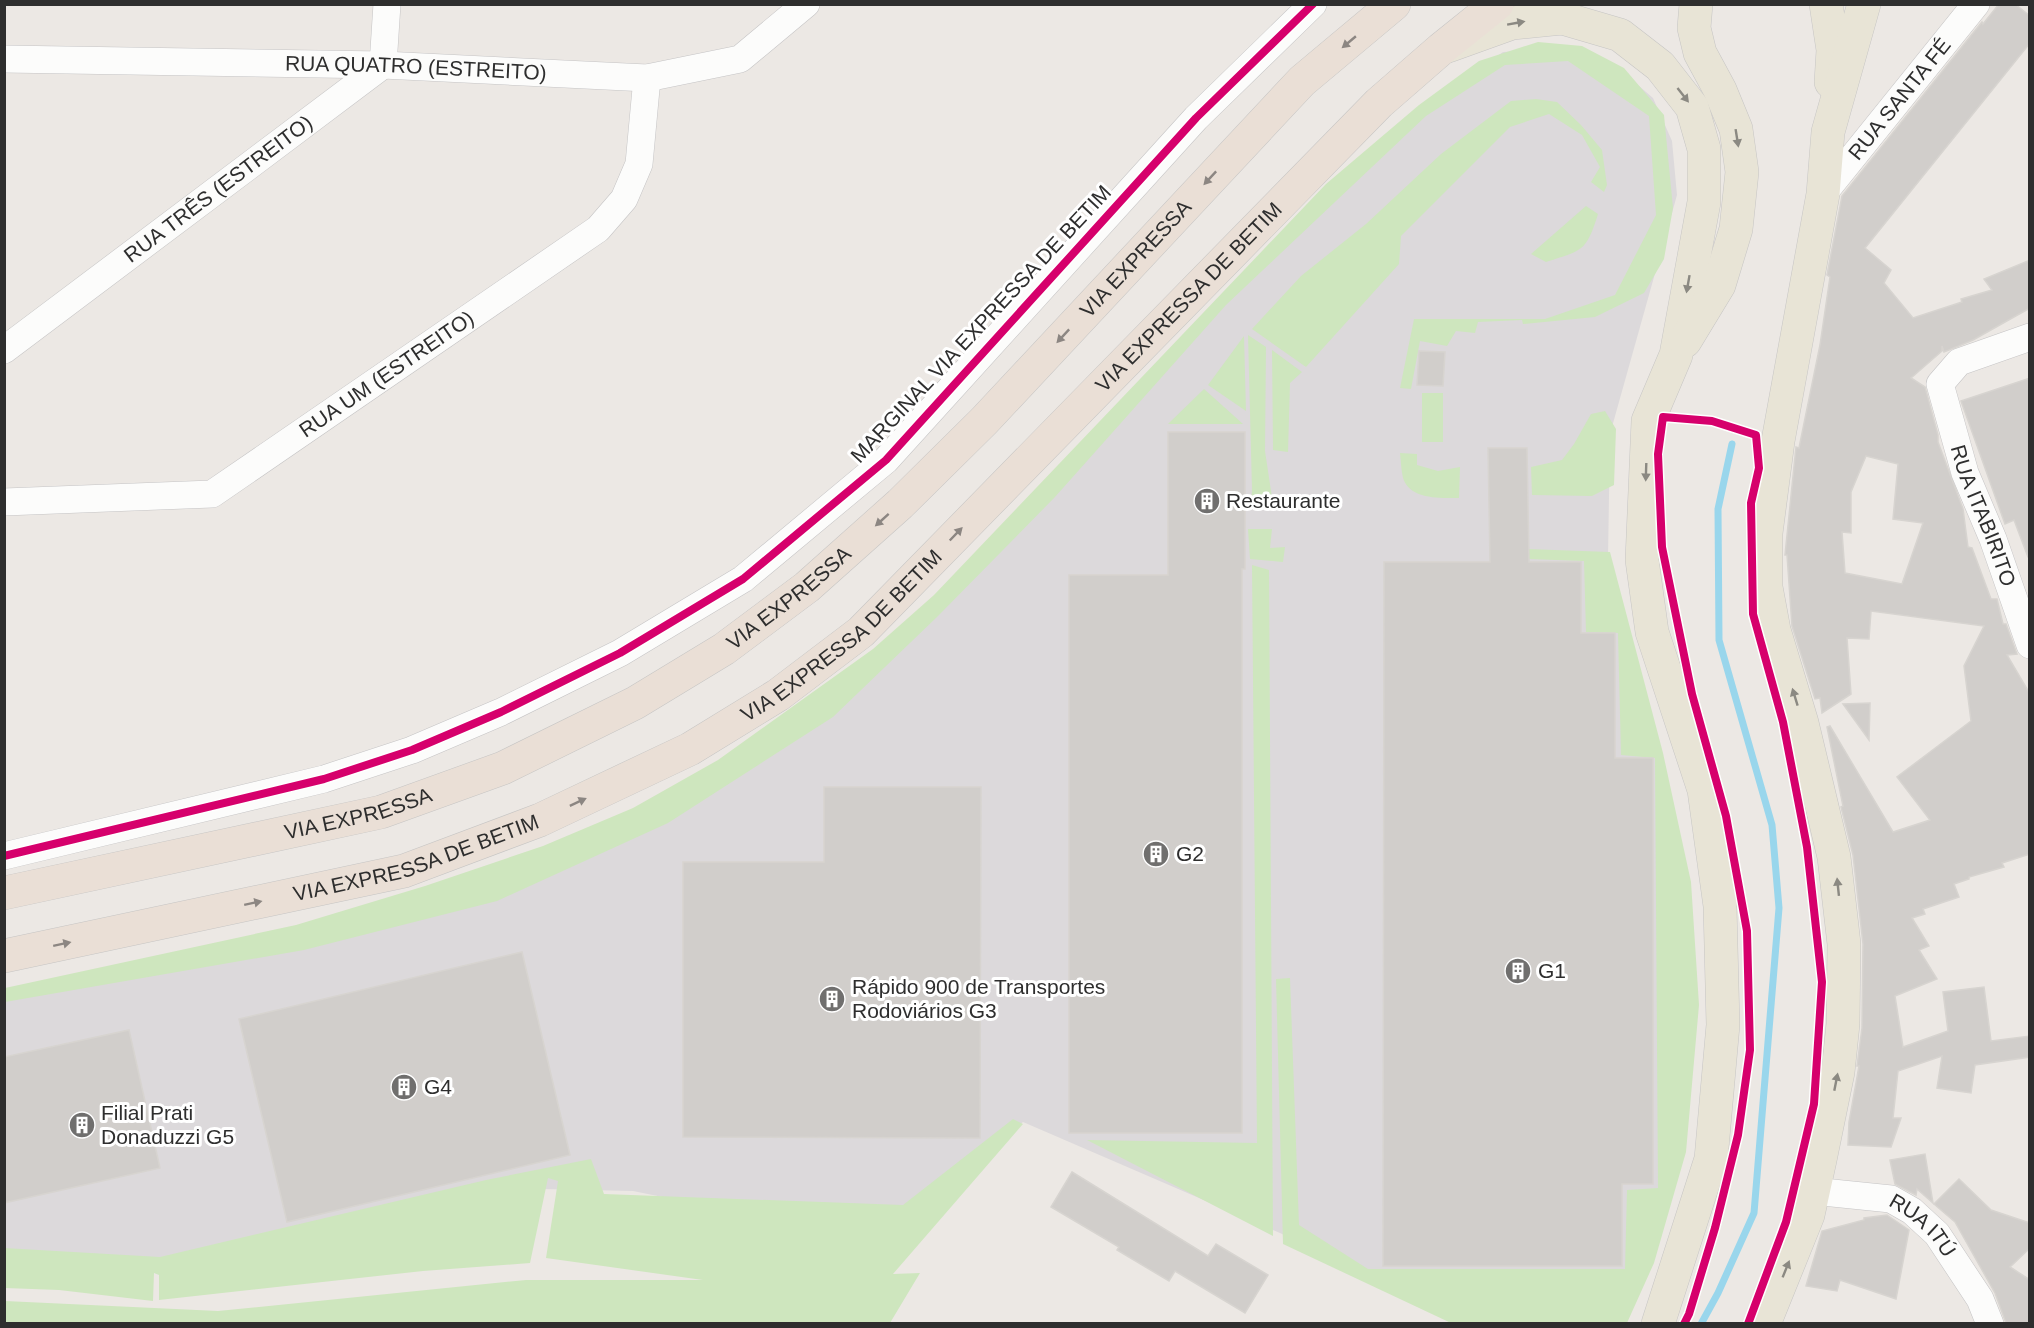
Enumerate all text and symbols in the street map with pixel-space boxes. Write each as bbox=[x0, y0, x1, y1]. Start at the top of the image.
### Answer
one-way arrow bbox=[1507, 18, 1526, 27]
street label: RUA SANTA FÉ bbox=[1843, 33, 1955, 164]
one-way arrow bbox=[1341, 35, 1357, 48]
street label: RUA QUATRO (ESTREITO) bbox=[285, 51, 547, 84]
one-way arrow bbox=[1677, 87, 1690, 103]
street label: RUA TRÊS (ESTREITO) bbox=[119, 110, 316, 267]
one-way arrow bbox=[1733, 129, 1742, 148]
one-way arrow bbox=[1203, 171, 1217, 186]
street label: MARGINAL VIA EXPRESSA DE BETIM bbox=[846, 180, 1115, 467]
street label: VIA EXPRESSA bbox=[1075, 195, 1196, 322]
street label: VIA EXPRESSA DE BETIM bbox=[1091, 198, 1286, 396]
one-way arrow bbox=[1684, 274, 1693, 293]
street label: RUA UM (ESTREITO) bbox=[295, 306, 478, 442]
one-way arrow bbox=[1056, 329, 1070, 344]
street label: RUA ITABIRITO bbox=[1947, 442, 2021, 589]
one-way arrow bbox=[1641, 462, 1651, 481]
building icon: Restaurante bbox=[1192, 486, 1222, 516]
place label: Restaurante bbox=[1226, 489, 1340, 512]
one-way arrow bbox=[875, 513, 890, 526]
one-way arrow bbox=[948, 527, 962, 541]
street label: VIA EXPRESSA bbox=[722, 542, 855, 654]
street label: VIA EXPRESSA DE BETIM bbox=[737, 545, 946, 726]
one-way arrow bbox=[1790, 688, 1799, 706]
street label: VIA EXPRESSA bbox=[282, 783, 435, 843]
one-way arrow bbox=[569, 798, 586, 807]
street label: VIA EXPRESSA DE BETIM bbox=[291, 810, 542, 905]
building icon: G2 bbox=[1141, 839, 1171, 869]
place label: G2 bbox=[1176, 842, 1204, 865]
one-way arrow bbox=[1833, 878, 1843, 897]
one-way arrow bbox=[243, 898, 262, 908]
one-way arrow bbox=[52, 939, 71, 948]
building icon: G1 bbox=[1503, 956, 1533, 986]
place label: G1 bbox=[1538, 959, 1566, 982]
place label: Rápido 900 de Transportes Rodoviários G3 bbox=[852, 975, 1105, 1022]
building icon: Rápido 900 de Transportes Rodoviários G3 bbox=[817, 984, 847, 1014]
building icon: G4 bbox=[389, 1072, 419, 1102]
one-way arrow bbox=[1832, 1072, 1841, 1091]
place label: G4 bbox=[424, 1075, 452, 1098]
place label: Filial Prati Donaduzzi G5 bbox=[101, 1101, 234, 1148]
building icon: Filial Prati Donaduzzi G5 bbox=[67, 1110, 97, 1140]
street label: RUA ITÚ bbox=[1886, 1189, 1961, 1261]
one-way arrow bbox=[1781, 1260, 1791, 1278]

